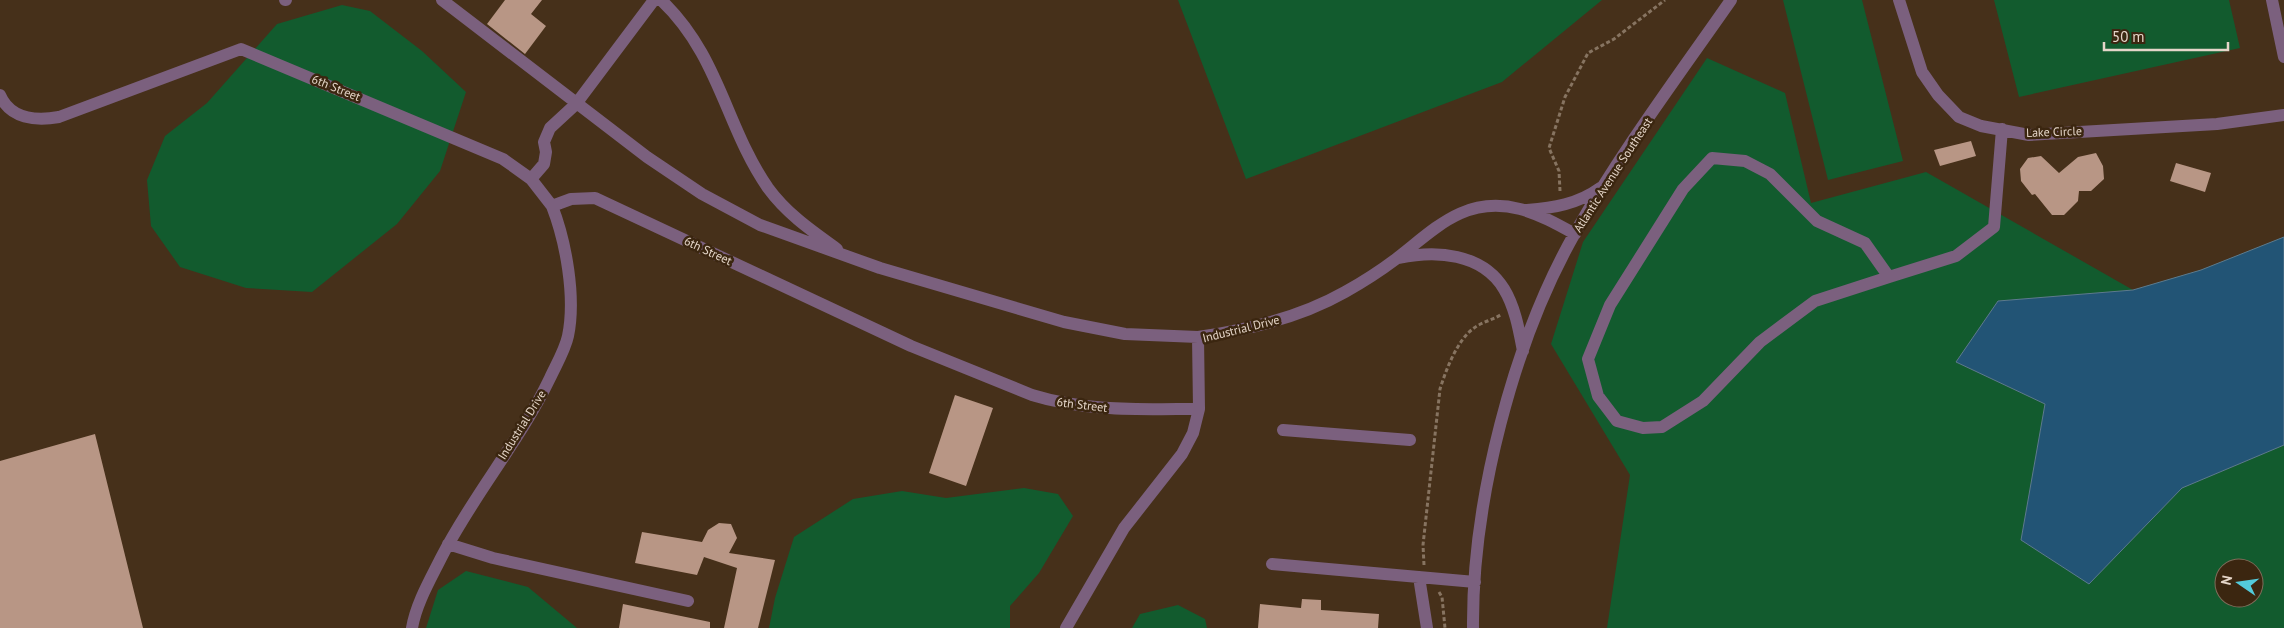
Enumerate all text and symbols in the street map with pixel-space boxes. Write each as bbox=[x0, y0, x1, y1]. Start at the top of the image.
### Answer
scale bar bbox=[2104, 20, 2228, 52]
text: 50 m bbox=[2112, 27, 2145, 46]
street label: 6th Street bbox=[310, 71, 363, 104]
street label: Atlantic Avenue Southeast bbox=[1570, 114, 1655, 235]
street label: Lake Circle bbox=[2026, 123, 2082, 140]
street label: 6th Street bbox=[682, 233, 735, 268]
street label: Industrial Drive bbox=[1201, 312, 1281, 345]
street label: Industrial Drive bbox=[494, 387, 549, 462]
street label: 6th Street bbox=[1056, 394, 1108, 415]
north arrow bbox=[2214, 558, 2264, 608]
text: N bbox=[2217, 574, 2236, 587]

